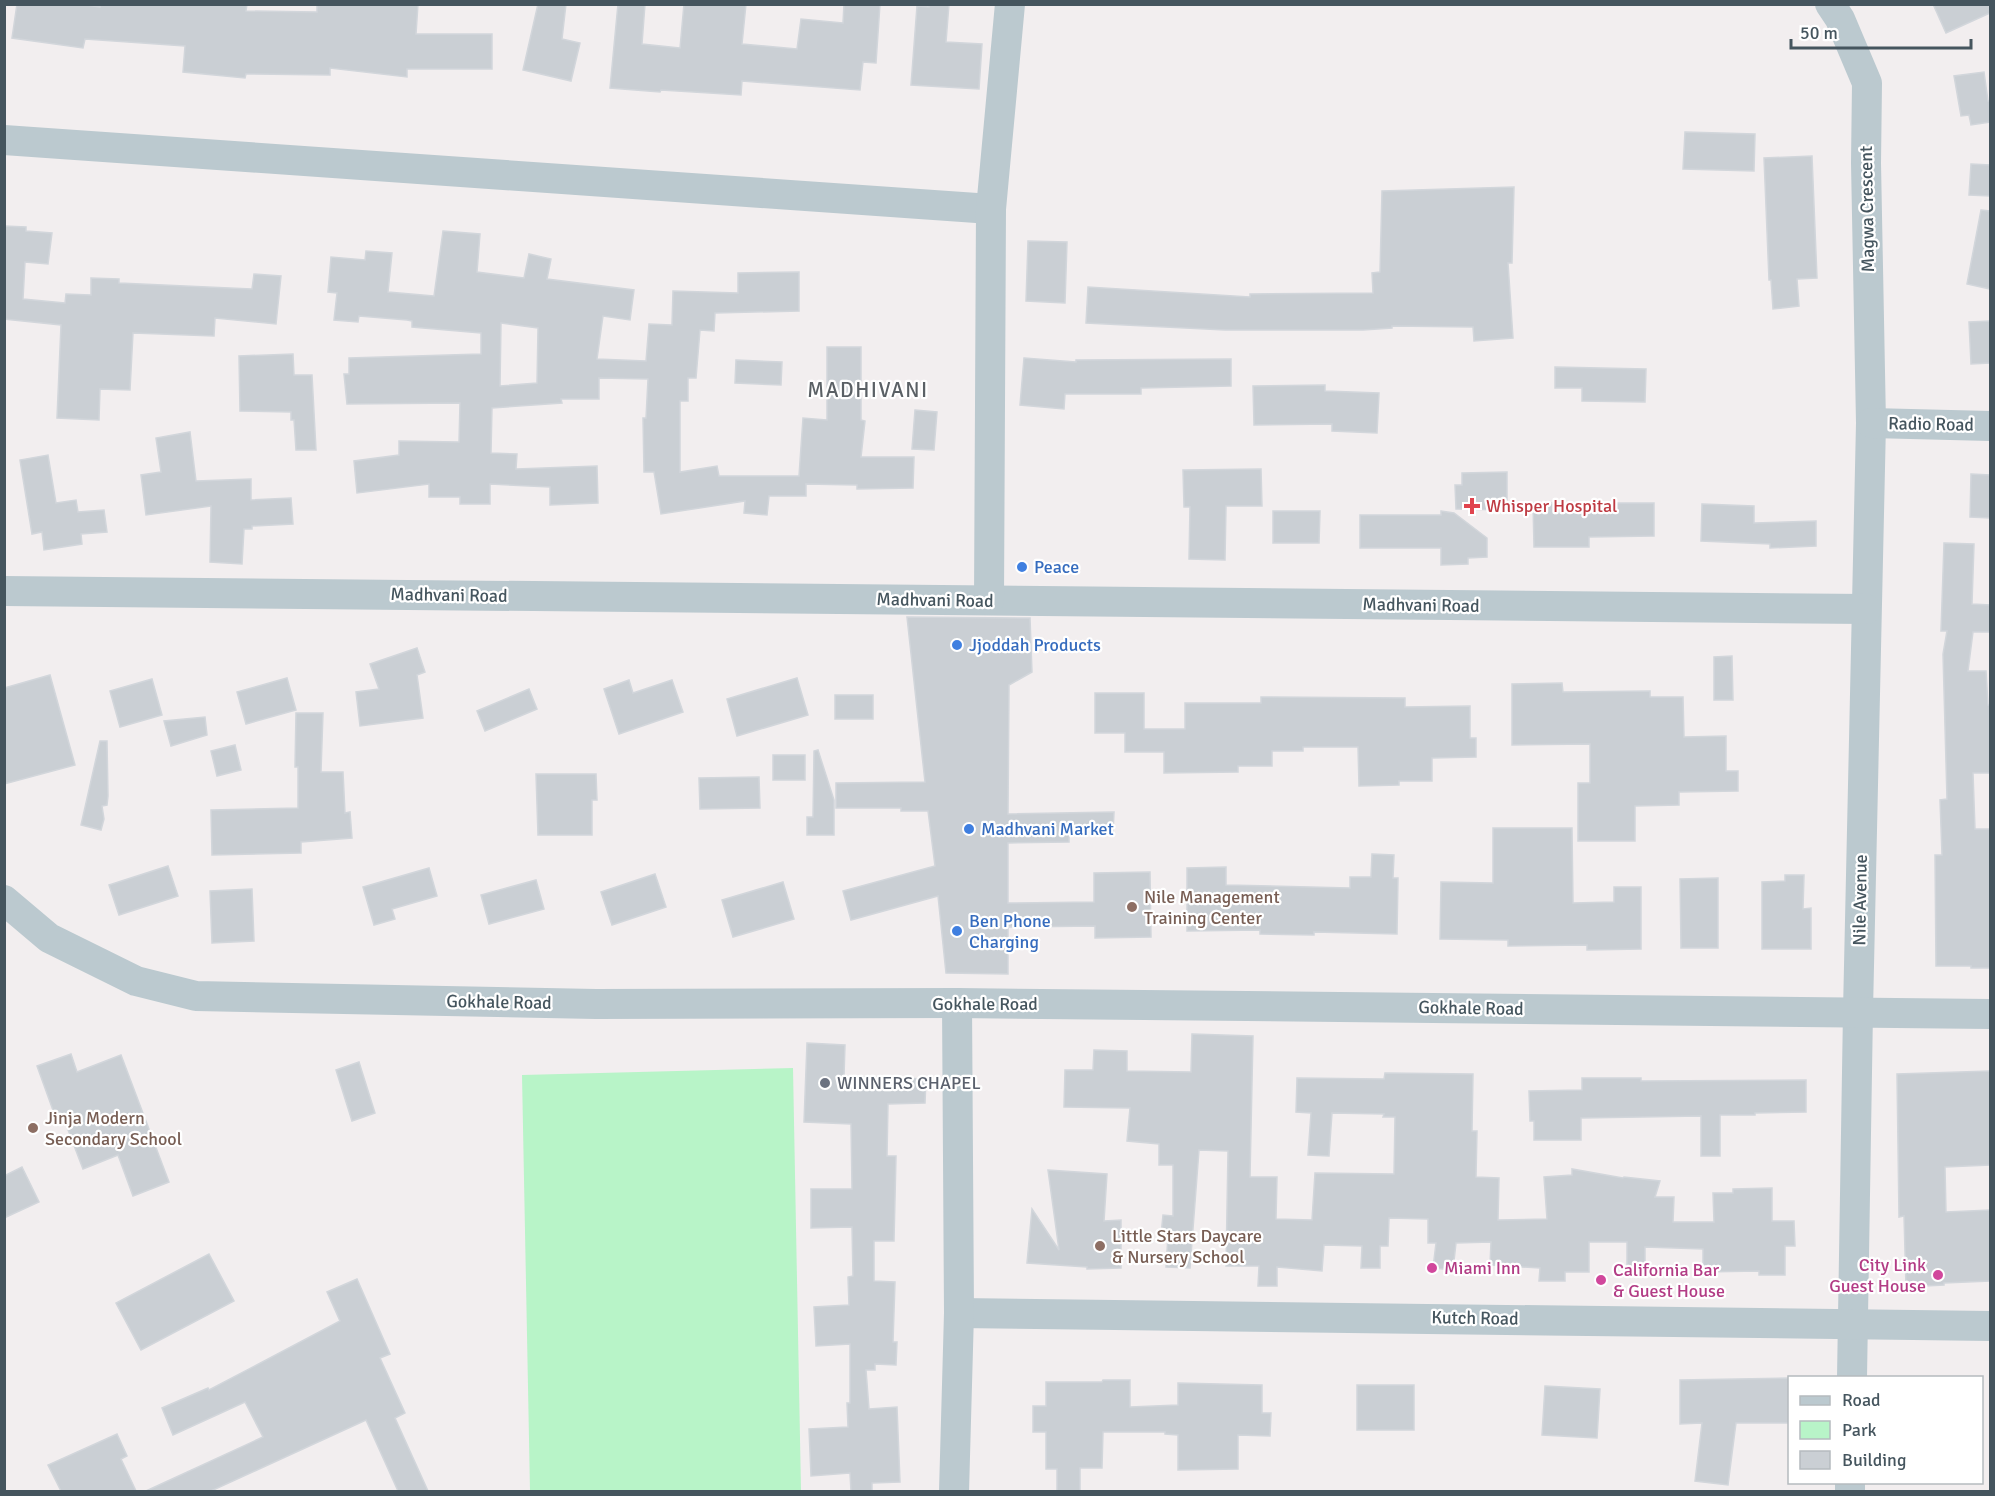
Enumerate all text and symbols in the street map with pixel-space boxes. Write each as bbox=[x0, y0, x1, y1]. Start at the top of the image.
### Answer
scale bar bbox=[1791, 12, 1971, 50]
text: 50 m bbox=[1800, 22, 1838, 44]
street label: Magwa Crescent bbox=[1855, 146, 1879, 272]
district label: MADHIVANI bbox=[807, 377, 929, 403]
street label: Radio Road bbox=[1888, 412, 1974, 436]
place label: Whisper Hospital bbox=[1486, 495, 1617, 517]
marker: Whisper Hospital bbox=[1463, 497, 1481, 515]
place label: Peace bbox=[1034, 556, 1079, 578]
marker: Peace bbox=[1015, 560, 1029, 574]
street label: Madhvani Road bbox=[390, 583, 508, 607]
street label: Madhvani Road bbox=[876, 588, 994, 612]
street label: Madhvani Road bbox=[1362, 593, 1480, 617]
place label: Jjoddah Products bbox=[969, 634, 1101, 656]
marker: Jjoddah Products bbox=[950, 638, 964, 652]
place label: Madhvani Market bbox=[981, 818, 1114, 840]
marker: Madhvani Market bbox=[962, 822, 976, 836]
street label: Nile Avenue bbox=[1848, 854, 1872, 946]
place label: Nile Management Training Center bbox=[1144, 886, 1280, 929]
marker: Nile Management Training Center bbox=[1125, 900, 1139, 914]
place label: Ben Phone Charging bbox=[969, 910, 1051, 953]
marker: Ben Phone Charging bbox=[950, 924, 964, 938]
street label: Gokhale Road bbox=[446, 990, 552, 1014]
street label: Gokhale Road bbox=[932, 993, 1038, 1015]
street label: Gokhale Road bbox=[1418, 996, 1524, 1020]
place label: WINNERS CHAPEL bbox=[837, 1072, 981, 1094]
marker: WINNERS CHAPEL bbox=[818, 1076, 832, 1090]
place label: Jinja Modern Secondary School bbox=[45, 1107, 182, 1150]
marker: Jinja Modern Secondary School bbox=[26, 1121, 40, 1135]
place label: Little Stars Daycare & Nursery School bbox=[1112, 1225, 1262, 1268]
marker: Little Stars Daycare & Nursery School bbox=[1093, 1239, 1107, 1253]
place label: City Link Guest House bbox=[1829, 1254, 1926, 1297]
place label: Miami Inn bbox=[1444, 1257, 1521, 1279]
place label: California Bar & Guest House bbox=[1613, 1259, 1725, 1302]
marker: Miami Inn bbox=[1425, 1261, 1439, 1275]
marker: City Link Guest House bbox=[1931, 1268, 1945, 1282]
marker: California Bar & Guest House bbox=[1594, 1273, 1608, 1287]
street label: Kutch Road bbox=[1431, 1306, 1519, 1330]
legend bbox=[1788, 1376, 1983, 1484]
text: Road bbox=[1842, 1389, 1881, 1411]
text: Park bbox=[1842, 1419, 1877, 1441]
text: Building bbox=[1842, 1449, 1906, 1471]

